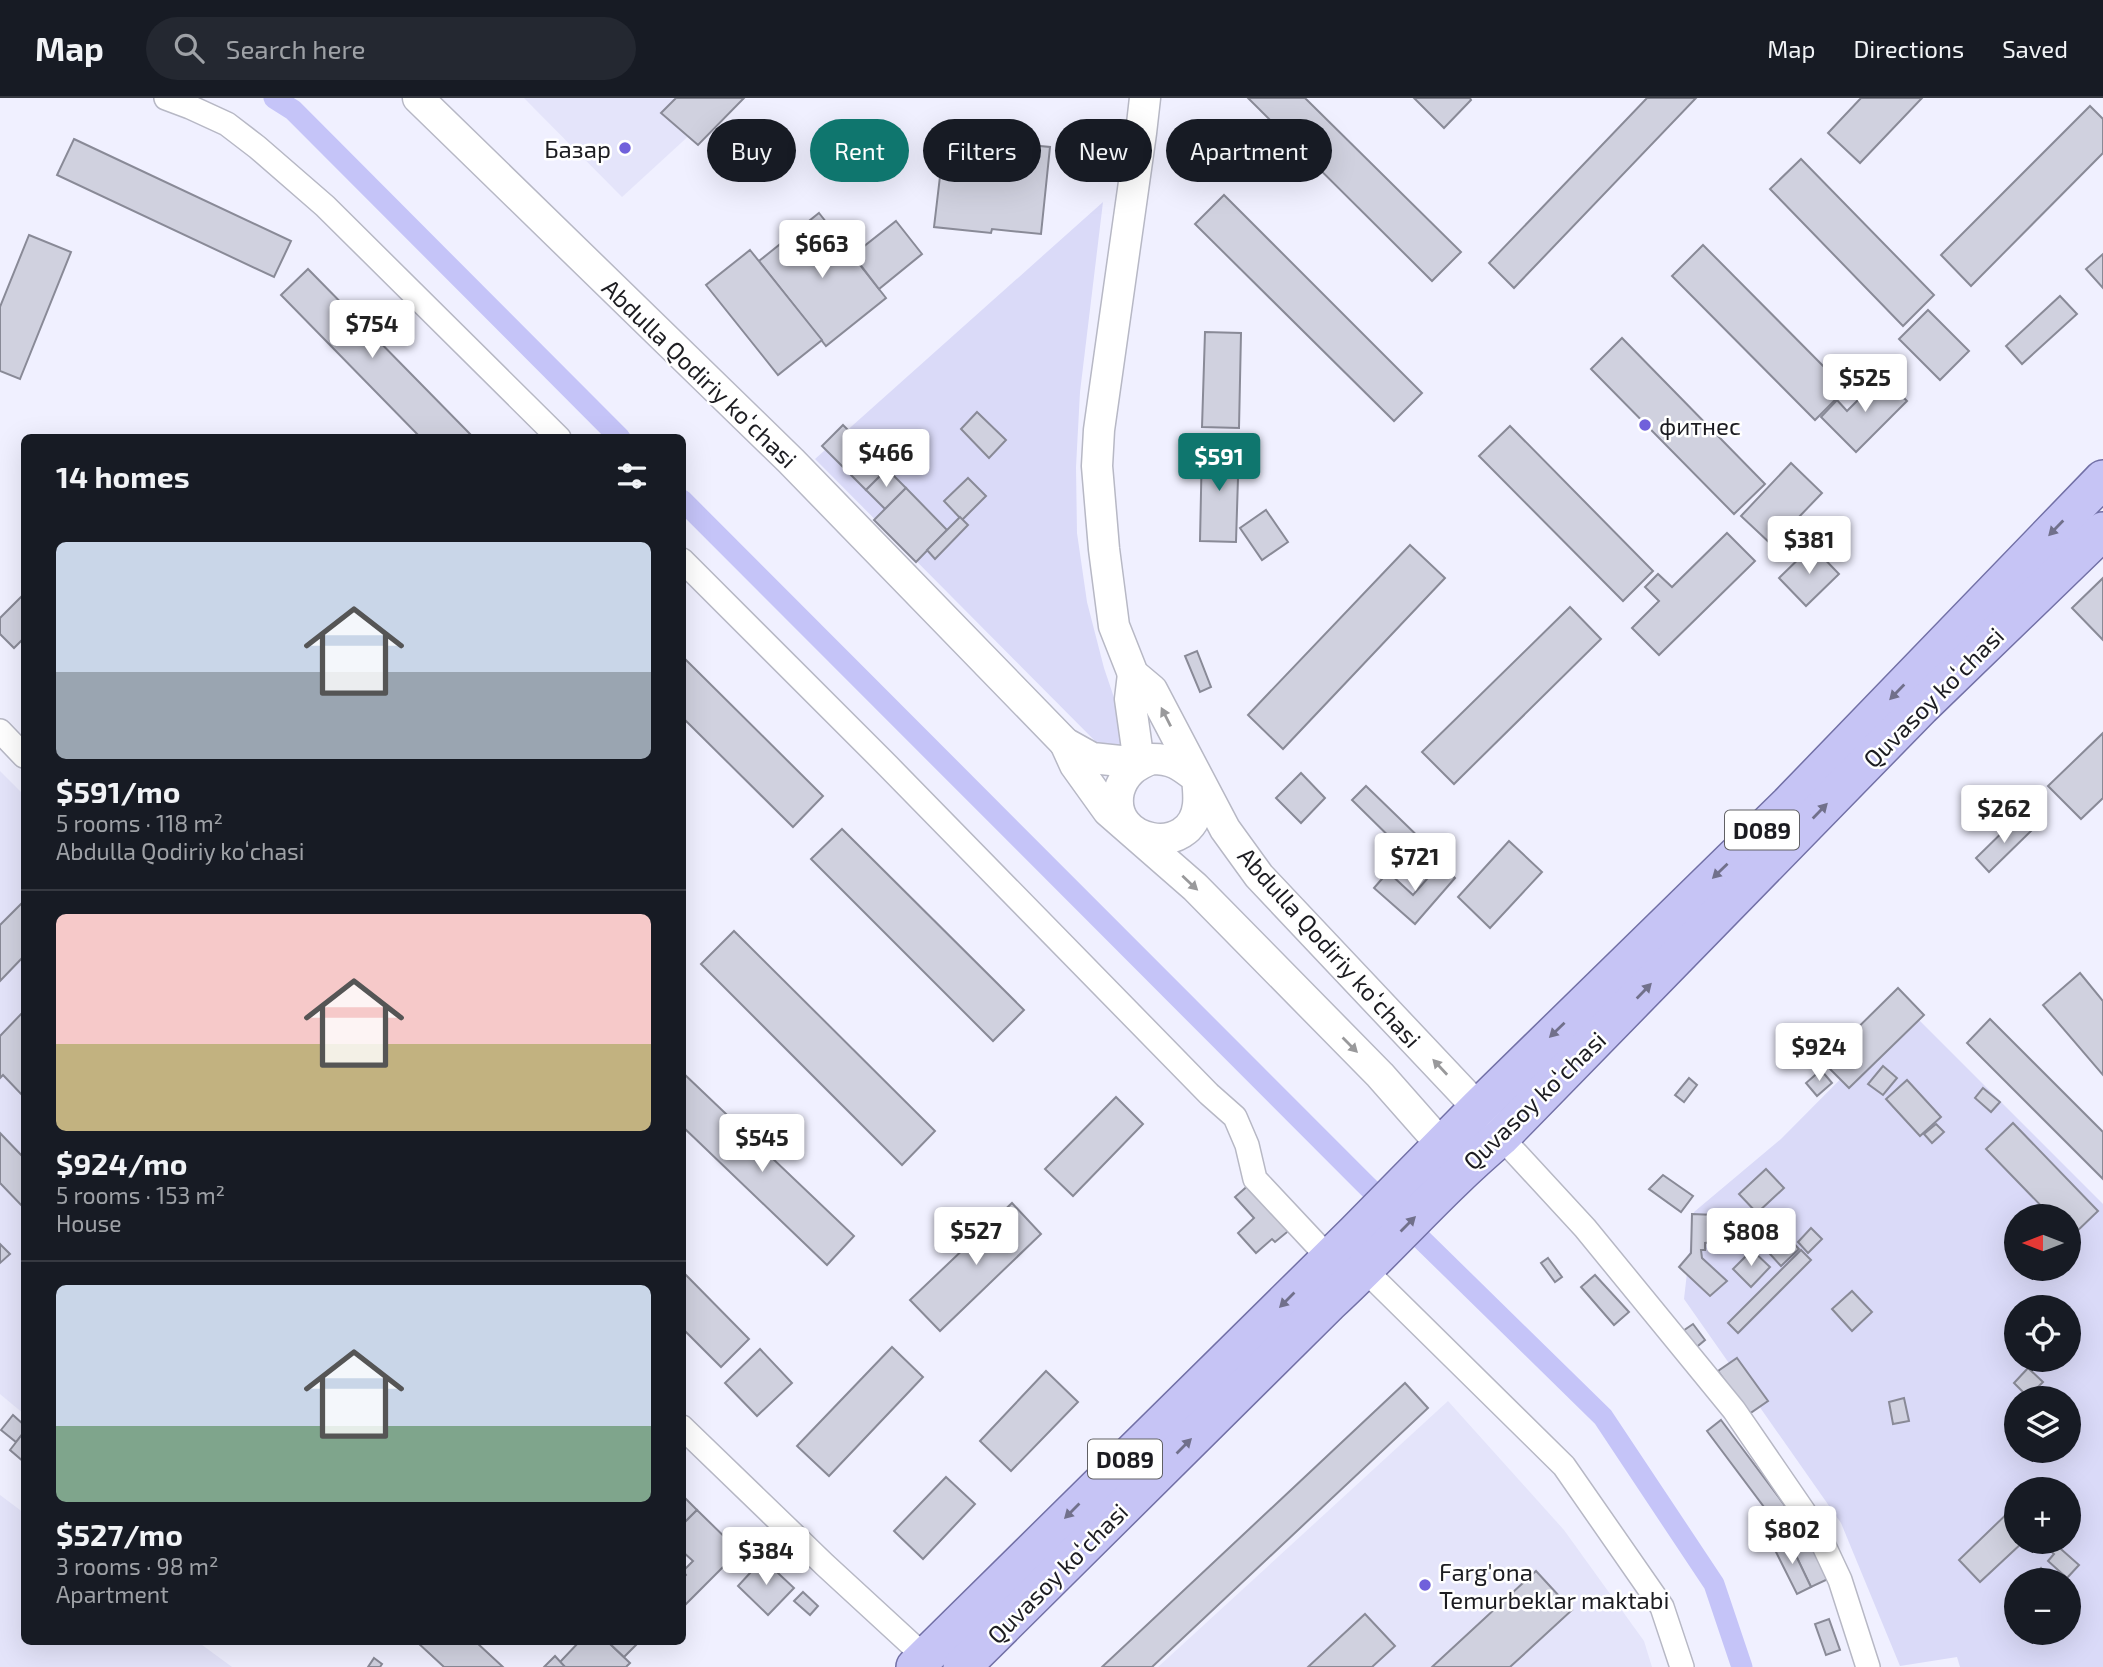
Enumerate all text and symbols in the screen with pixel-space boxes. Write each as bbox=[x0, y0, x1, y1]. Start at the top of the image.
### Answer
search box bbox=[146, 17, 636, 80]
text: Map bbox=[35, 28, 104, 68]
icon: search bbox=[170, 29, 208, 67]
text: Search here bbox=[226, 33, 365, 64]
text: Map bbox=[1767, 34, 1815, 63]
text: Directions bbox=[1853, 34, 1964, 63]
text: Saved bbox=[2002, 34, 2068, 63]
chip: Buy bbox=[707, 119, 796, 182]
chip: Rent bbox=[810, 119, 909, 182]
chip: Filters bbox=[923, 119, 1041, 182]
chip: New bbox=[1055, 119, 1152, 182]
chip: Apartment bbox=[1166, 119, 1332, 182]
place label: Базар bbox=[544, 134, 611, 163]
marker: Базар bbox=[617, 140, 633, 156]
pin: $663 bbox=[781, 220, 863, 280]
text: $663 bbox=[795, 229, 849, 257]
street label: Abdulla Qodiriy koʻchasi bbox=[597, 273, 803, 473]
pin: $754 bbox=[331, 300, 413, 360]
text: $754 bbox=[346, 309, 398, 337]
pin: $525 bbox=[1824, 354, 1906, 414]
text: $525 bbox=[1839, 363, 1891, 391]
place label: фитнес bbox=[1659, 411, 1741, 440]
marker: фитнес bbox=[1637, 417, 1653, 433]
pin: $466 bbox=[845, 430, 927, 489]
pin: $591 bbox=[1178, 434, 1260, 493]
text: $466 bbox=[858, 438, 914, 466]
text: $591 bbox=[1194, 442, 1244, 470]
icon: filters bbox=[613, 457, 651, 495]
text: 14 homes bbox=[56, 458, 190, 494]
pin: $381 bbox=[1768, 517, 1850, 576]
one-way arrow bbox=[2047, 520, 2064, 537]
text: $381 bbox=[1784, 525, 1834, 553]
icon: home bbox=[291, 588, 417, 714]
street label: Quvasoy koʻchasi bbox=[1857, 621, 2009, 773]
one-way arrow bbox=[1890, 683, 1906, 700]
one-way arrow bbox=[1160, 707, 1171, 727]
text: $591/mo bbox=[56, 773, 180, 809]
pin: $262 bbox=[1963, 786, 2045, 845]
text: $262 bbox=[1977, 794, 2031, 822]
one-way arrow bbox=[1811, 802, 1828, 819]
text: 5 rooms · 118 m² bbox=[56, 809, 223, 837]
road number: D089 bbox=[1725, 810, 1799, 850]
pin: $721 bbox=[1374, 834, 1456, 893]
text: Abdulla Qodiriy koʻchasi bbox=[56, 837, 304, 865]
street label: Abdulla Qodiriy koʻchasi bbox=[1232, 841, 1428, 1053]
text: $721 bbox=[1391, 842, 1439, 870]
one-way arrow bbox=[1712, 863, 1728, 879]
one-way arrow bbox=[1182, 875, 1199, 892]
icon: home bbox=[291, 960, 417, 1086]
one-way arrow bbox=[1635, 983, 1651, 1000]
one-way arrow bbox=[1550, 1021, 1566, 1038]
pin: $924 bbox=[1778, 1024, 1860, 1083]
street label: Quvasoy koʻchasi bbox=[1457, 1025, 1611, 1175]
text: $924 bbox=[1792, 1032, 1846, 1060]
one-way arrow bbox=[1342, 1037, 1359, 1054]
one-way arrow bbox=[1432, 1059, 1448, 1076]
pin: $545 bbox=[721, 1114, 803, 1174]
text: $545 bbox=[735, 1123, 789, 1151]
text: $924/mo bbox=[56, 1145, 187, 1181]
text: 5 rooms · 153 m² bbox=[56, 1181, 225, 1209]
north arrow bbox=[2004, 1204, 2081, 1281]
map controls bbox=[2004, 1204, 2081, 1645]
pin: $527 bbox=[935, 1208, 1017, 1267]
pin: $808 bbox=[1710, 1208, 1792, 1268]
text: House bbox=[56, 1209, 122, 1237]
text: $527 bbox=[950, 1216, 1002, 1244]
one-way arrow bbox=[1400, 1216, 1417, 1233]
text: $808 bbox=[1723, 1217, 1779, 1245]
one-way arrow bbox=[1278, 1291, 1295, 1308]
button: locate bbox=[2004, 1295, 2081, 1372]
icon: home bbox=[291, 1331, 417, 1457]
button: layers bbox=[2004, 1386, 2081, 1463]
one-way arrow bbox=[1175, 1439, 1192, 1455]
road number: D089 bbox=[1088, 1440, 1162, 1478]
button: + bbox=[2004, 1477, 2081, 1554]
street label: Quvasoy koʻchasi bbox=[981, 1497, 1133, 1649]
one-way arrow bbox=[1064, 1503, 1081, 1520]
pin: $802 bbox=[1751, 1506, 1833, 1566]
text: $802 bbox=[1764, 1515, 1820, 1543]
text: $527/mo bbox=[56, 1516, 183, 1552]
pin: $384 bbox=[725, 1528, 807, 1587]
text: $384 bbox=[738, 1536, 794, 1564]
text: 3 rooms · 98 m² bbox=[56, 1552, 218, 1580]
place label: Farg'ona Temurbeklar maktabi bbox=[1439, 1557, 1669, 1614]
button: − bbox=[2004, 1568, 2081, 1645]
marker: Farg'ona Temurbeklar maktabi bbox=[1417, 1577, 1433, 1593]
text: Apartment bbox=[56, 1580, 169, 1608]

